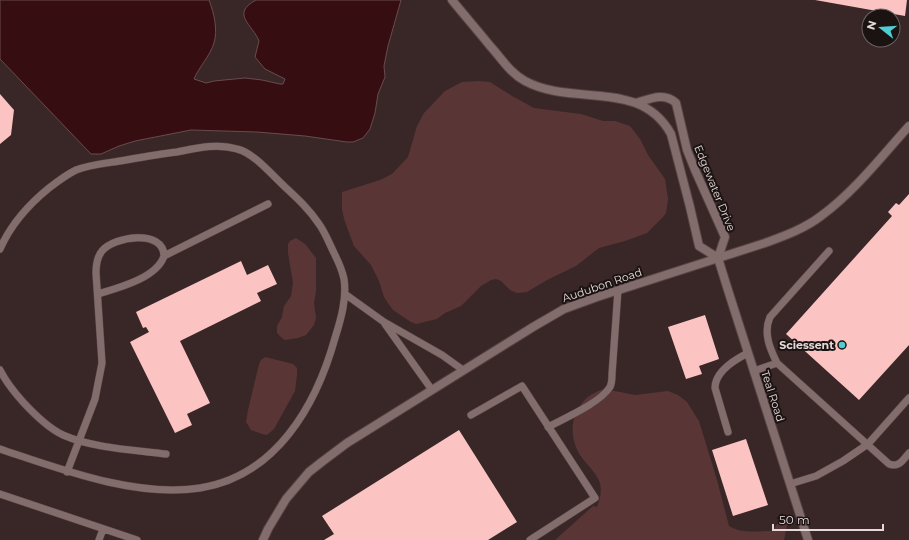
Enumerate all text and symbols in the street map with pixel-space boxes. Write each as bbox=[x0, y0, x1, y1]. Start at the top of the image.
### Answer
north arrow bbox=[861, 8, 901, 48]
text: N bbox=[863, 19, 879, 31]
street label: Edgewater Drive bbox=[691, 143, 739, 233]
street label: Audubon Road bbox=[560, 265, 644, 305]
place label: Sciessent bbox=[779, 338, 834, 352]
marker: Sciessent bbox=[837, 340, 847, 350]
street label: Teal Road bbox=[758, 369, 788, 423]
scale bar bbox=[773, 506, 883, 532]
text: 50 m bbox=[779, 512, 810, 527]

